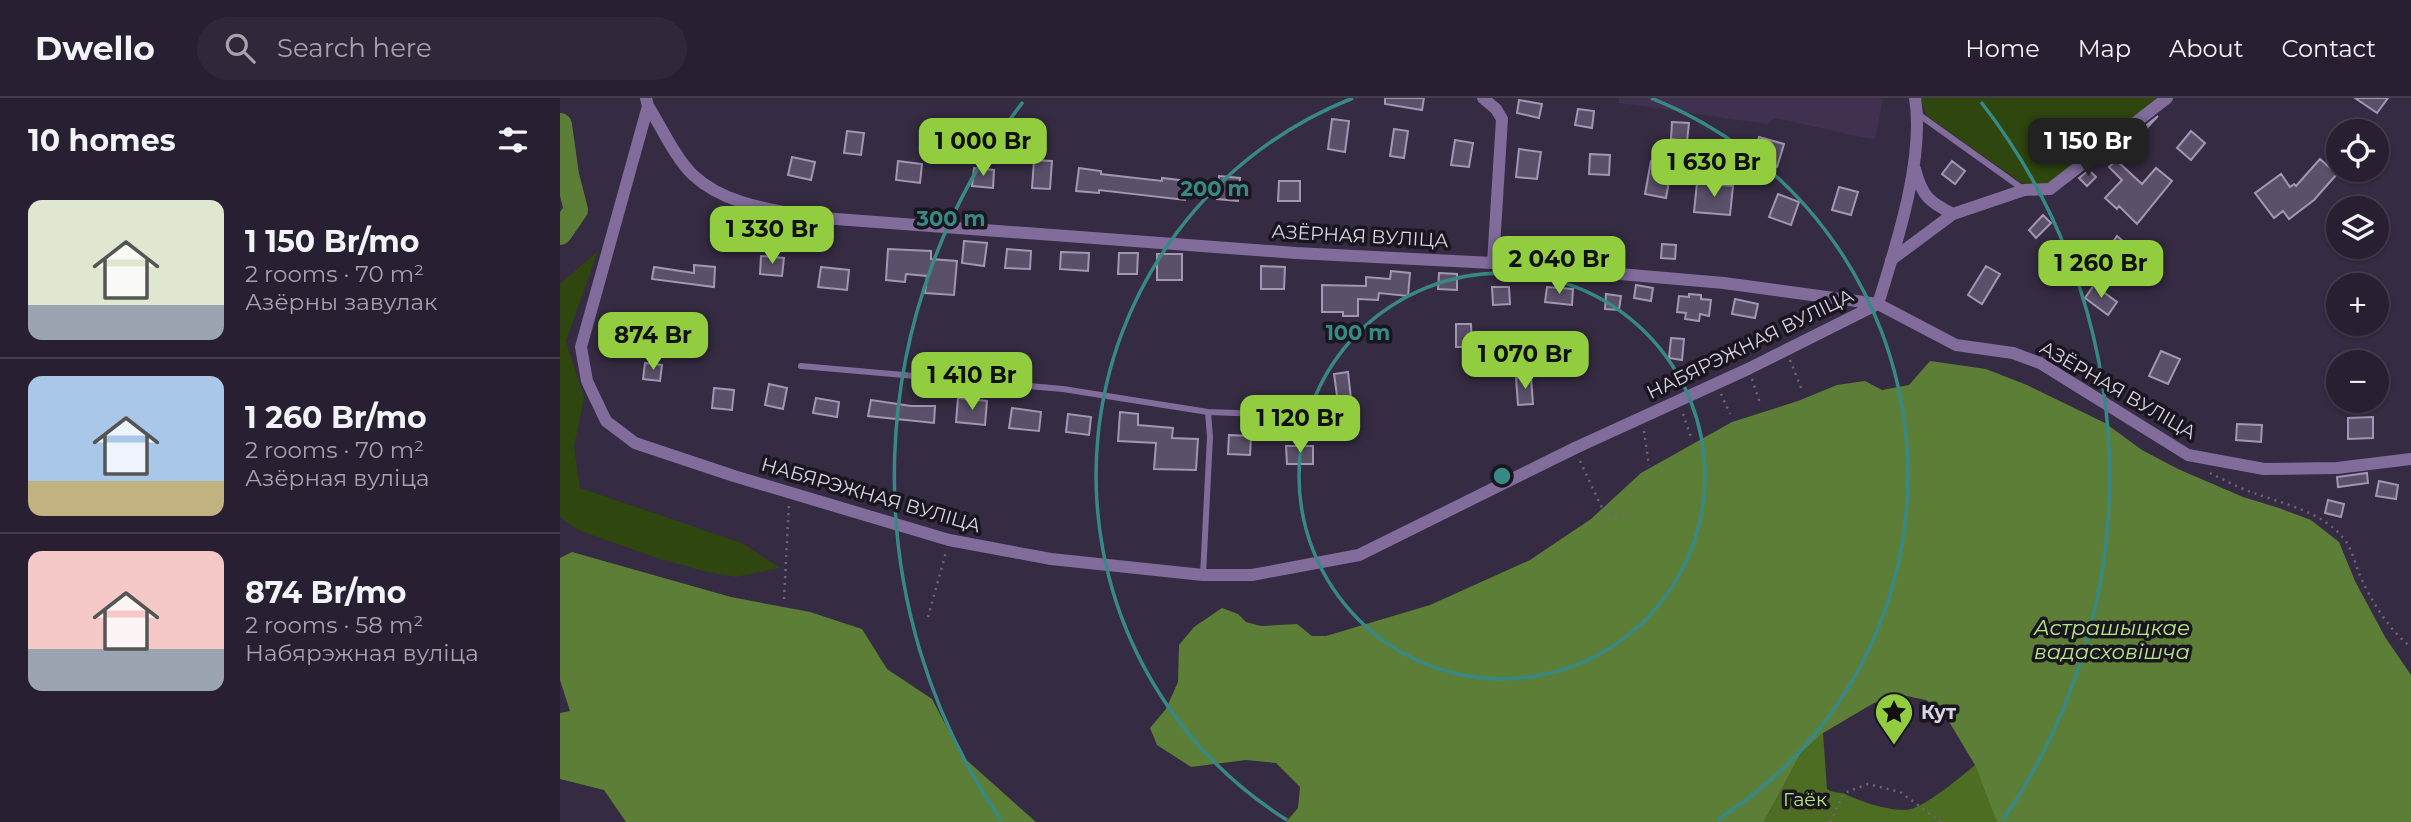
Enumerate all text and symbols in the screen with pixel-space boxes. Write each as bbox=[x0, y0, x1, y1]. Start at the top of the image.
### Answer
search box bbox=[197, 17, 687, 80]
text: Dwello bbox=[35, 28, 155, 68]
icon: search bbox=[221, 29, 259, 67]
text: Search here bbox=[277, 32, 432, 64]
text: Home bbox=[1965, 34, 2040, 63]
text: Map bbox=[2078, 34, 2131, 63]
text: About bbox=[2169, 34, 2243, 63]
text: Contact bbox=[2281, 34, 2376, 63]
pin: 1 000 Br bbox=[911, 118, 1055, 178]
pin: 1 150 Br bbox=[2016, 118, 2160, 178]
map controls bbox=[2326, 119, 2389, 413]
button: locate bbox=[2326, 119, 2389, 182]
icon: filters bbox=[494, 121, 532, 159]
text: 10 homes bbox=[28, 122, 176, 159]
text: 1 000 Br bbox=[935, 127, 1031, 155]
text: 1 150 Br bbox=[2044, 127, 2132, 155]
pin: 1 630 Br bbox=[1642, 140, 1786, 199]
text: 1 630 Br bbox=[1667, 148, 1761, 176]
text: 200 m bbox=[1181, 176, 1249, 201]
button: layers bbox=[2326, 196, 2389, 259]
pin: 1 330 Br bbox=[700, 206, 844, 266]
text: 300 m bbox=[916, 206, 985, 231]
text: 1 330 Br bbox=[726, 215, 818, 243]
street label: АЗЁРНАЯ ВУЛІЦА bbox=[1271, 220, 1449, 252]
text: 1 150 Br/mo bbox=[245, 223, 420, 260]
icon: home bbox=[84, 228, 168, 312]
pin: 2 040 Br bbox=[1487, 236, 1631, 296]
pin: 1 260 Br bbox=[2029, 240, 2173, 300]
text: 2 040 Br bbox=[1508, 245, 1610, 273]
text: 1 260 Br bbox=[2054, 249, 2148, 277]
text: 2 rooms · 70 m² bbox=[245, 260, 424, 288]
button: + bbox=[2326, 273, 2389, 336]
street label: НАБЯРЭЖНАЯ ВУЛІЦА bbox=[1643, 284, 1857, 404]
text: Азёрны завулак bbox=[245, 288, 437, 316]
pin: 874 Br bbox=[596, 313, 710, 372]
text: 100 m bbox=[1326, 320, 1390, 345]
text: 874 Br bbox=[614, 321, 692, 349]
pin: 1 070 Br bbox=[1453, 331, 1597, 391]
street label: АЗЁРНАЯ ВУЛІЦА bbox=[2036, 336, 2200, 444]
text: 1 070 Br bbox=[1478, 340, 1572, 368]
button: − bbox=[2326, 350, 2389, 413]
pin: 1 410 Br bbox=[900, 352, 1044, 412]
text: 1 410 Br bbox=[927, 361, 1017, 389]
pin: 1 120 Br bbox=[1228, 396, 1372, 455]
text: 1 260 Br/mo bbox=[245, 399, 427, 436]
icon: home bbox=[84, 404, 168, 488]
text: 1 120 Br bbox=[1256, 404, 1344, 432]
text: 2 rooms · 70 m² bbox=[245, 436, 424, 464]
street label: НАБЯРЭЖНАЯ ВУЛІЦА bbox=[759, 453, 983, 537]
text: Азёрная вуліца bbox=[245, 464, 430, 492]
centre of rings bbox=[1490, 464, 1514, 488]
text: 874 Br/mo bbox=[245, 574, 406, 611]
icon: home bbox=[84, 579, 168, 663]
text: 2 rooms · 58 m² bbox=[245, 611, 423, 639]
water label: Астрашыцкае вадасховішча bbox=[2033, 615, 2190, 664]
text: Набярэжная вуліца bbox=[245, 639, 479, 667]
place icon: Кут bbox=[1873, 691, 1915, 746]
place label: Кут bbox=[1921, 701, 1957, 724]
park label: Гаёк bbox=[1783, 788, 1827, 811]

